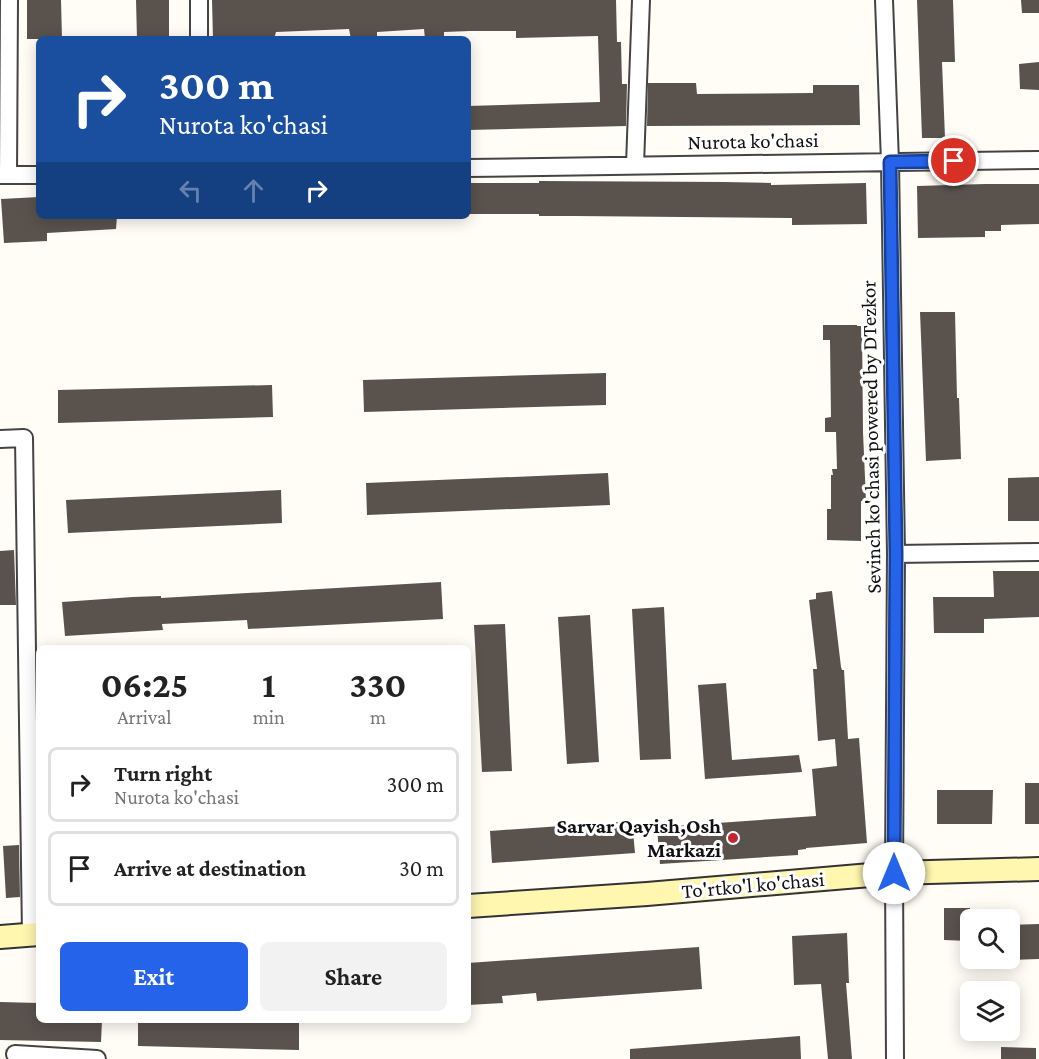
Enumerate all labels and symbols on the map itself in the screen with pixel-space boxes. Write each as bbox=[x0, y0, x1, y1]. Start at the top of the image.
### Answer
street label: Nurota ko'chasi bbox=[687, 128, 819, 154]
pin bbox=[928, 135, 979, 186]
street label: Sevinch ko'chasi powered by DTezkor bbox=[856, 280, 886, 594]
place label: Sarvar Qayish,Osh Markazi bbox=[557, 814, 721, 862]
marker: Sarvar Qayish,Osh Markazi bbox=[726, 831, 740, 845]
position arrow bbox=[862, 841, 926, 905]
street label: To'rtko'l ko'chasi bbox=[681, 867, 826, 903]

